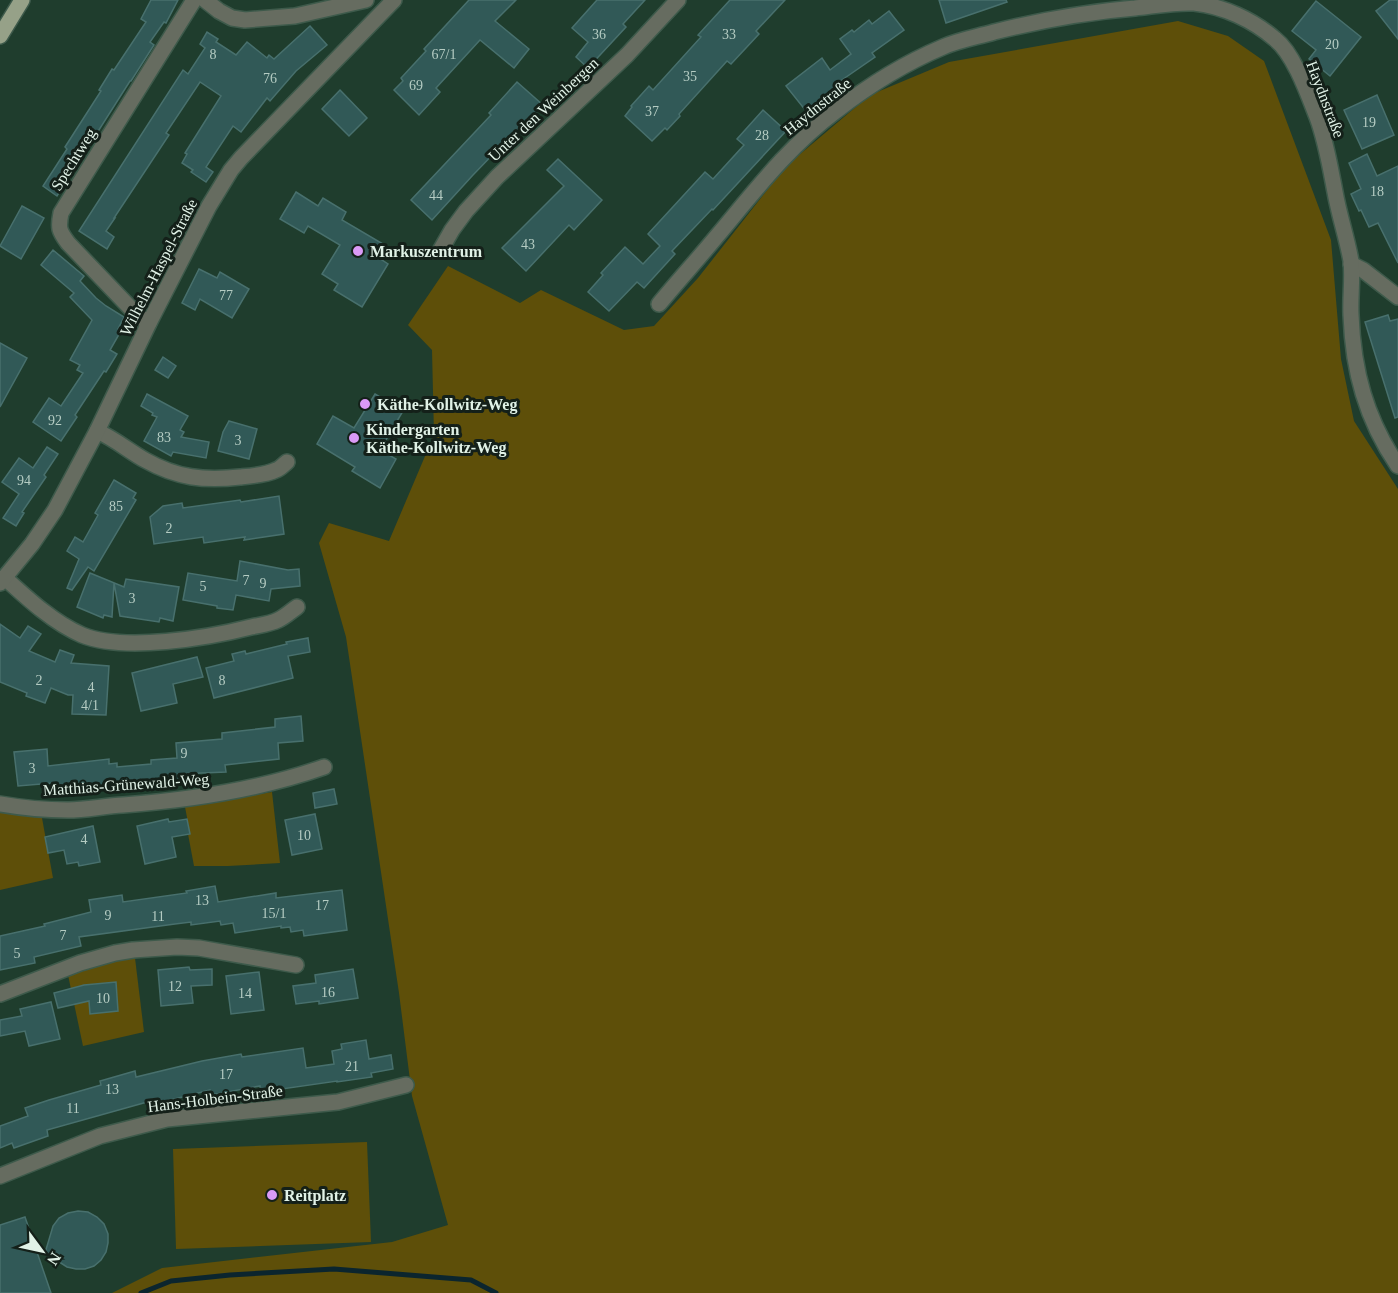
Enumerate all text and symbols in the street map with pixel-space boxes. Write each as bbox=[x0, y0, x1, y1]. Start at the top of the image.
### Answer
house number: 36 bbox=[592, 27, 606, 42]
house number: 33 bbox=[722, 27, 736, 42]
house number: 20 bbox=[1325, 37, 1339, 52]
house number: 8 bbox=[210, 47, 217, 62]
house number: 67/1 bbox=[432, 47, 456, 62]
street label: Unter den Weinbergen bbox=[485, 54, 602, 165]
street label: Haydnstraße bbox=[1302, 58, 1348, 140]
house number: 35 bbox=[683, 69, 697, 84]
house number: 76 bbox=[263, 71, 277, 86]
street label: Haydnstraße bbox=[781, 74, 855, 139]
house number: 69 bbox=[409, 78, 423, 93]
house number: 37 bbox=[645, 104, 659, 119]
house number: 19 bbox=[1362, 115, 1376, 130]
street label: Spechtweg bbox=[48, 125, 100, 194]
house number: 28 bbox=[755, 128, 769, 143]
house number: 18 bbox=[1370, 184, 1384, 199]
house number: 44 bbox=[429, 188, 443, 203]
street label: Wilhelm-Haspel-Straße bbox=[117, 196, 201, 339]
house number: 43 bbox=[521, 237, 535, 252]
place label: Markuszentrum bbox=[370, 243, 483, 260]
marker: Markuszentrum bbox=[351, 244, 365, 258]
house number: 77 bbox=[219, 288, 233, 303]
place label: Käthe-Kollwitz-Weg bbox=[377, 396, 517, 414]
marker: Käthe-Kollwitz-Weg bbox=[358, 397, 372, 411]
house number: 92 bbox=[48, 413, 62, 428]
place label: Kindergarten Käthe-Kollwitz-Weg bbox=[366, 421, 506, 457]
house number: 83 bbox=[157, 430, 171, 445]
marker: Kindergarten Käthe-Kollwitz-Weg bbox=[347, 431, 361, 445]
house number: 3 bbox=[235, 433, 242, 448]
house number: 94 bbox=[17, 473, 31, 488]
house number: 85 bbox=[109, 499, 123, 514]
house number: 2 bbox=[166, 521, 173, 536]
house number: 7 bbox=[243, 573, 250, 588]
house number: 9 bbox=[260, 576, 267, 591]
house number: 5 bbox=[200, 579, 207, 594]
house number: 3 bbox=[129, 591, 136, 606]
house number: 2 bbox=[36, 673, 43, 688]
house number: 8 bbox=[219, 673, 226, 688]
house number: 4 bbox=[88, 680, 95, 695]
house number: 4/1 bbox=[81, 698, 99, 713]
house number: 9 bbox=[181, 746, 188, 761]
house number: 3 bbox=[29, 761, 36, 776]
street label: Matthias-Grünewald-Weg bbox=[42, 770, 210, 800]
house number: 10 bbox=[297, 828, 311, 843]
house number: 4 bbox=[81, 832, 88, 847]
house number: 13 bbox=[195, 893, 209, 908]
house number: 17 bbox=[315, 898, 329, 913]
house number: 15/1 bbox=[262, 906, 286, 921]
house number: 9 bbox=[105, 908, 112, 923]
house number: 11 bbox=[151, 909, 165, 924]
house number: 7 bbox=[60, 928, 67, 943]
house number: 5 bbox=[14, 946, 21, 961]
house number: 12 bbox=[168, 979, 182, 994]
house number: 16 bbox=[321, 985, 335, 1000]
house number: 14 bbox=[238, 986, 252, 1001]
house number: 10 bbox=[96, 991, 110, 1006]
house number: 21 bbox=[345, 1059, 359, 1074]
house number: 17 bbox=[219, 1067, 233, 1082]
house number: 13 bbox=[105, 1082, 119, 1097]
street label: Hans-Holbein-Straße bbox=[147, 1082, 284, 1115]
house number: 11 bbox=[66, 1101, 80, 1116]
place label: Reitplatz bbox=[284, 1187, 346, 1205]
marker: Reitplatz bbox=[265, 1188, 279, 1202]
north arrow bbox=[12, 1221, 72, 1281]
text: N bbox=[44, 1249, 64, 1269]

